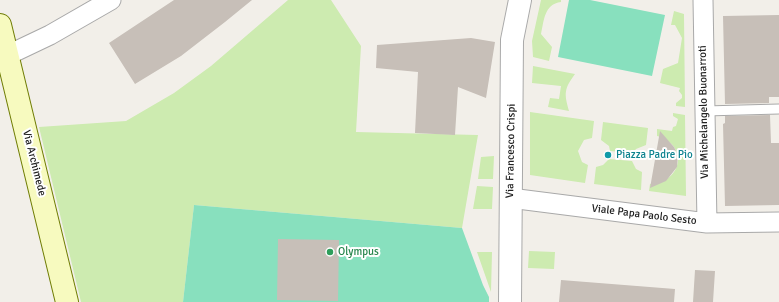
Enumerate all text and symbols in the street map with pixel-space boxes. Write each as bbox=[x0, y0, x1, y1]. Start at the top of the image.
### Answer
street label: Via Michelangelo Buonarroti bbox=[696, 45, 712, 179]
street label: Via Francesco Crispi bbox=[504, 104, 518, 198]
street label: Via Archimede bbox=[19, 129, 49, 197]
place label: Piazza Padre Pio bbox=[616, 148, 693, 162]
marker: Piazza Padre Pio bbox=[603, 150, 613, 160]
street label: Viale Papa Paolo Sesto bbox=[591, 202, 697, 228]
place label: Olympus bbox=[338, 245, 379, 259]
marker: Olympus bbox=[325, 247, 335, 257]

